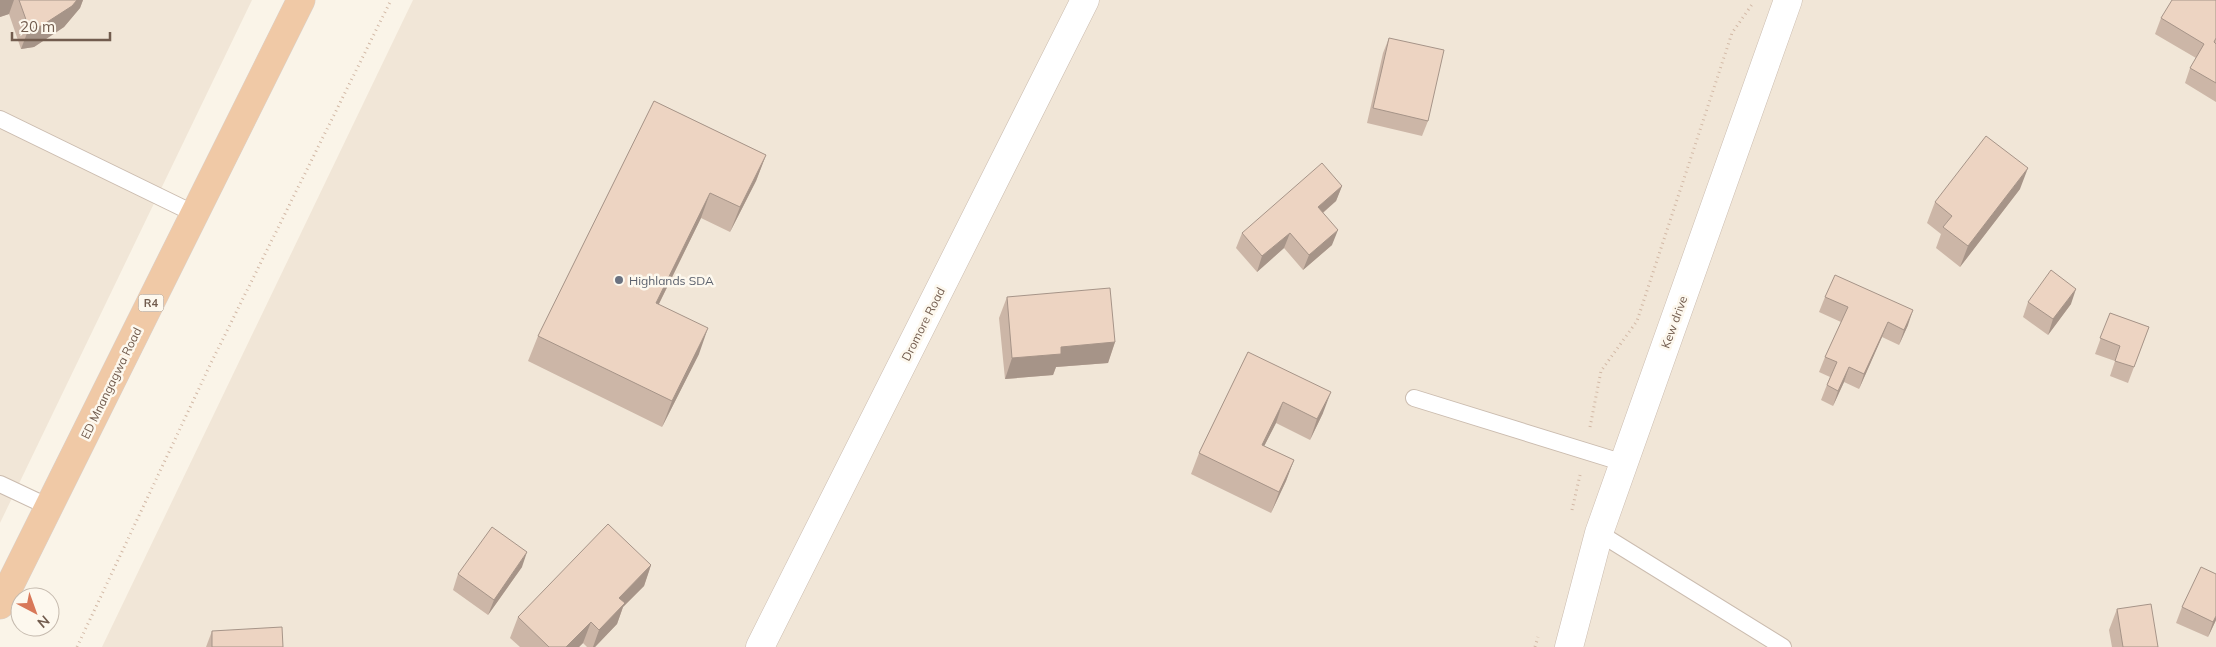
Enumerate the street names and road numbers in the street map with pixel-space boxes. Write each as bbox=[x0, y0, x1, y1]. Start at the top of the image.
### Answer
street label: Dromore Road bbox=[898, 285, 948, 363]
road number: R4 bbox=[138, 294, 164, 312]
street label: Kew drive bbox=[1658, 294, 1690, 350]
street label: ED Mnangagwa Road bbox=[77, 325, 145, 441]

